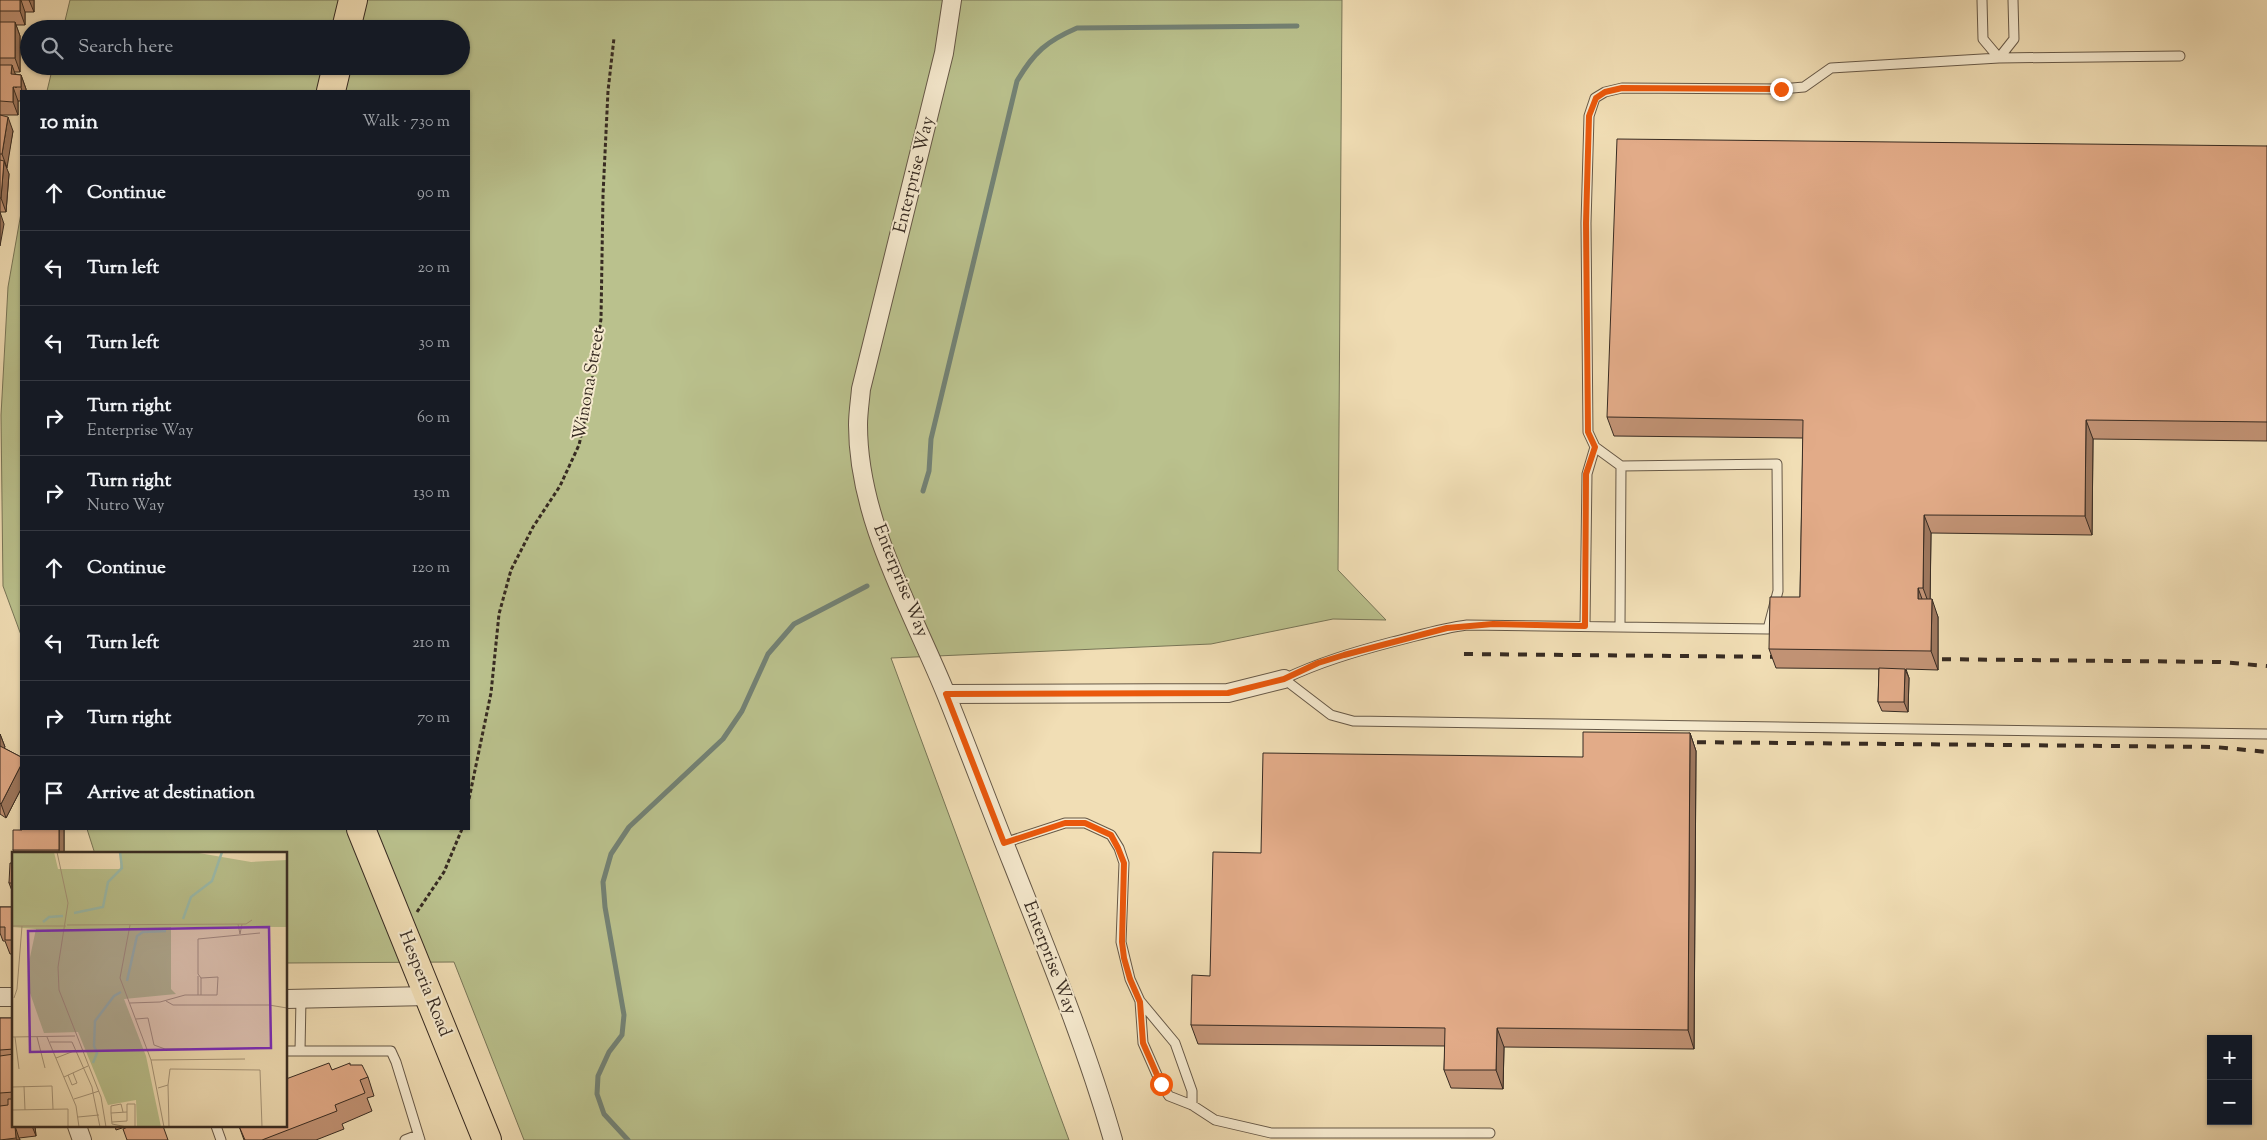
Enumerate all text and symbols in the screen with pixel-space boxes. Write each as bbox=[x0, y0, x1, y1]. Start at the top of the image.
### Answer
search box bbox=[20, 20, 470, 75]
icon: search bbox=[38, 34, 66, 62]
text: Search here bbox=[78, 34, 173, 61]
route end bbox=[1770, 78, 1793, 101]
text: 10 min bbox=[40, 108, 98, 138]
text: Walk · 730 m bbox=[362, 111, 450, 134]
street label: Enterprise Way bbox=[888, 114, 942, 236]
icon: ahead bbox=[40, 179, 68, 207]
text: Continue bbox=[87, 180, 166, 207]
text: 90 m bbox=[417, 182, 450, 205]
icon: left bbox=[40, 254, 68, 282]
text: Turn left bbox=[87, 255, 159, 282]
text: 20 m bbox=[417, 257, 450, 280]
street label: Winona Street bbox=[567, 326, 613, 442]
icon: left bbox=[40, 329, 68, 357]
text: Turn left bbox=[87, 330, 159, 357]
text: 30 m bbox=[419, 332, 450, 355]
text: Turn right bbox=[87, 393, 171, 420]
icon: right bbox=[40, 404, 68, 432]
text: 60 m bbox=[417, 407, 450, 430]
text: Enterprise Way bbox=[87, 420, 193, 443]
text: Turn right bbox=[87, 468, 171, 495]
icon: right bbox=[40, 479, 68, 507]
text: 130 m bbox=[413, 482, 450, 505]
text: Nutro Way bbox=[87, 495, 165, 518]
street label: Enterprise Way bbox=[866, 521, 934, 641]
icon: ahead bbox=[40, 554, 68, 582]
text: Continue bbox=[87, 555, 166, 582]
text: 120 m bbox=[412, 557, 450, 580]
icon: left bbox=[40, 629, 68, 657]
text: Turn left bbox=[87, 630, 159, 657]
text: 210 m bbox=[412, 632, 450, 655]
icon: right bbox=[40, 704, 68, 732]
text: Turn right bbox=[87, 705, 171, 732]
text: 70 m bbox=[417, 707, 450, 730]
icon: arrive bbox=[40, 779, 68, 807]
text: Arrive at destination bbox=[87, 780, 255, 807]
inset map bbox=[12, 852, 288, 1128]
street label: Enterprise Way bbox=[1015, 897, 1083, 1019]
street label: Hesperia Road bbox=[391, 927, 457, 1041]
map controls bbox=[2207, 1035, 2252, 1125]
button: + bbox=[2207, 1035, 2252, 1080]
route start bbox=[1150, 1073, 1173, 1096]
button: − bbox=[2207, 1080, 2252, 1125]

